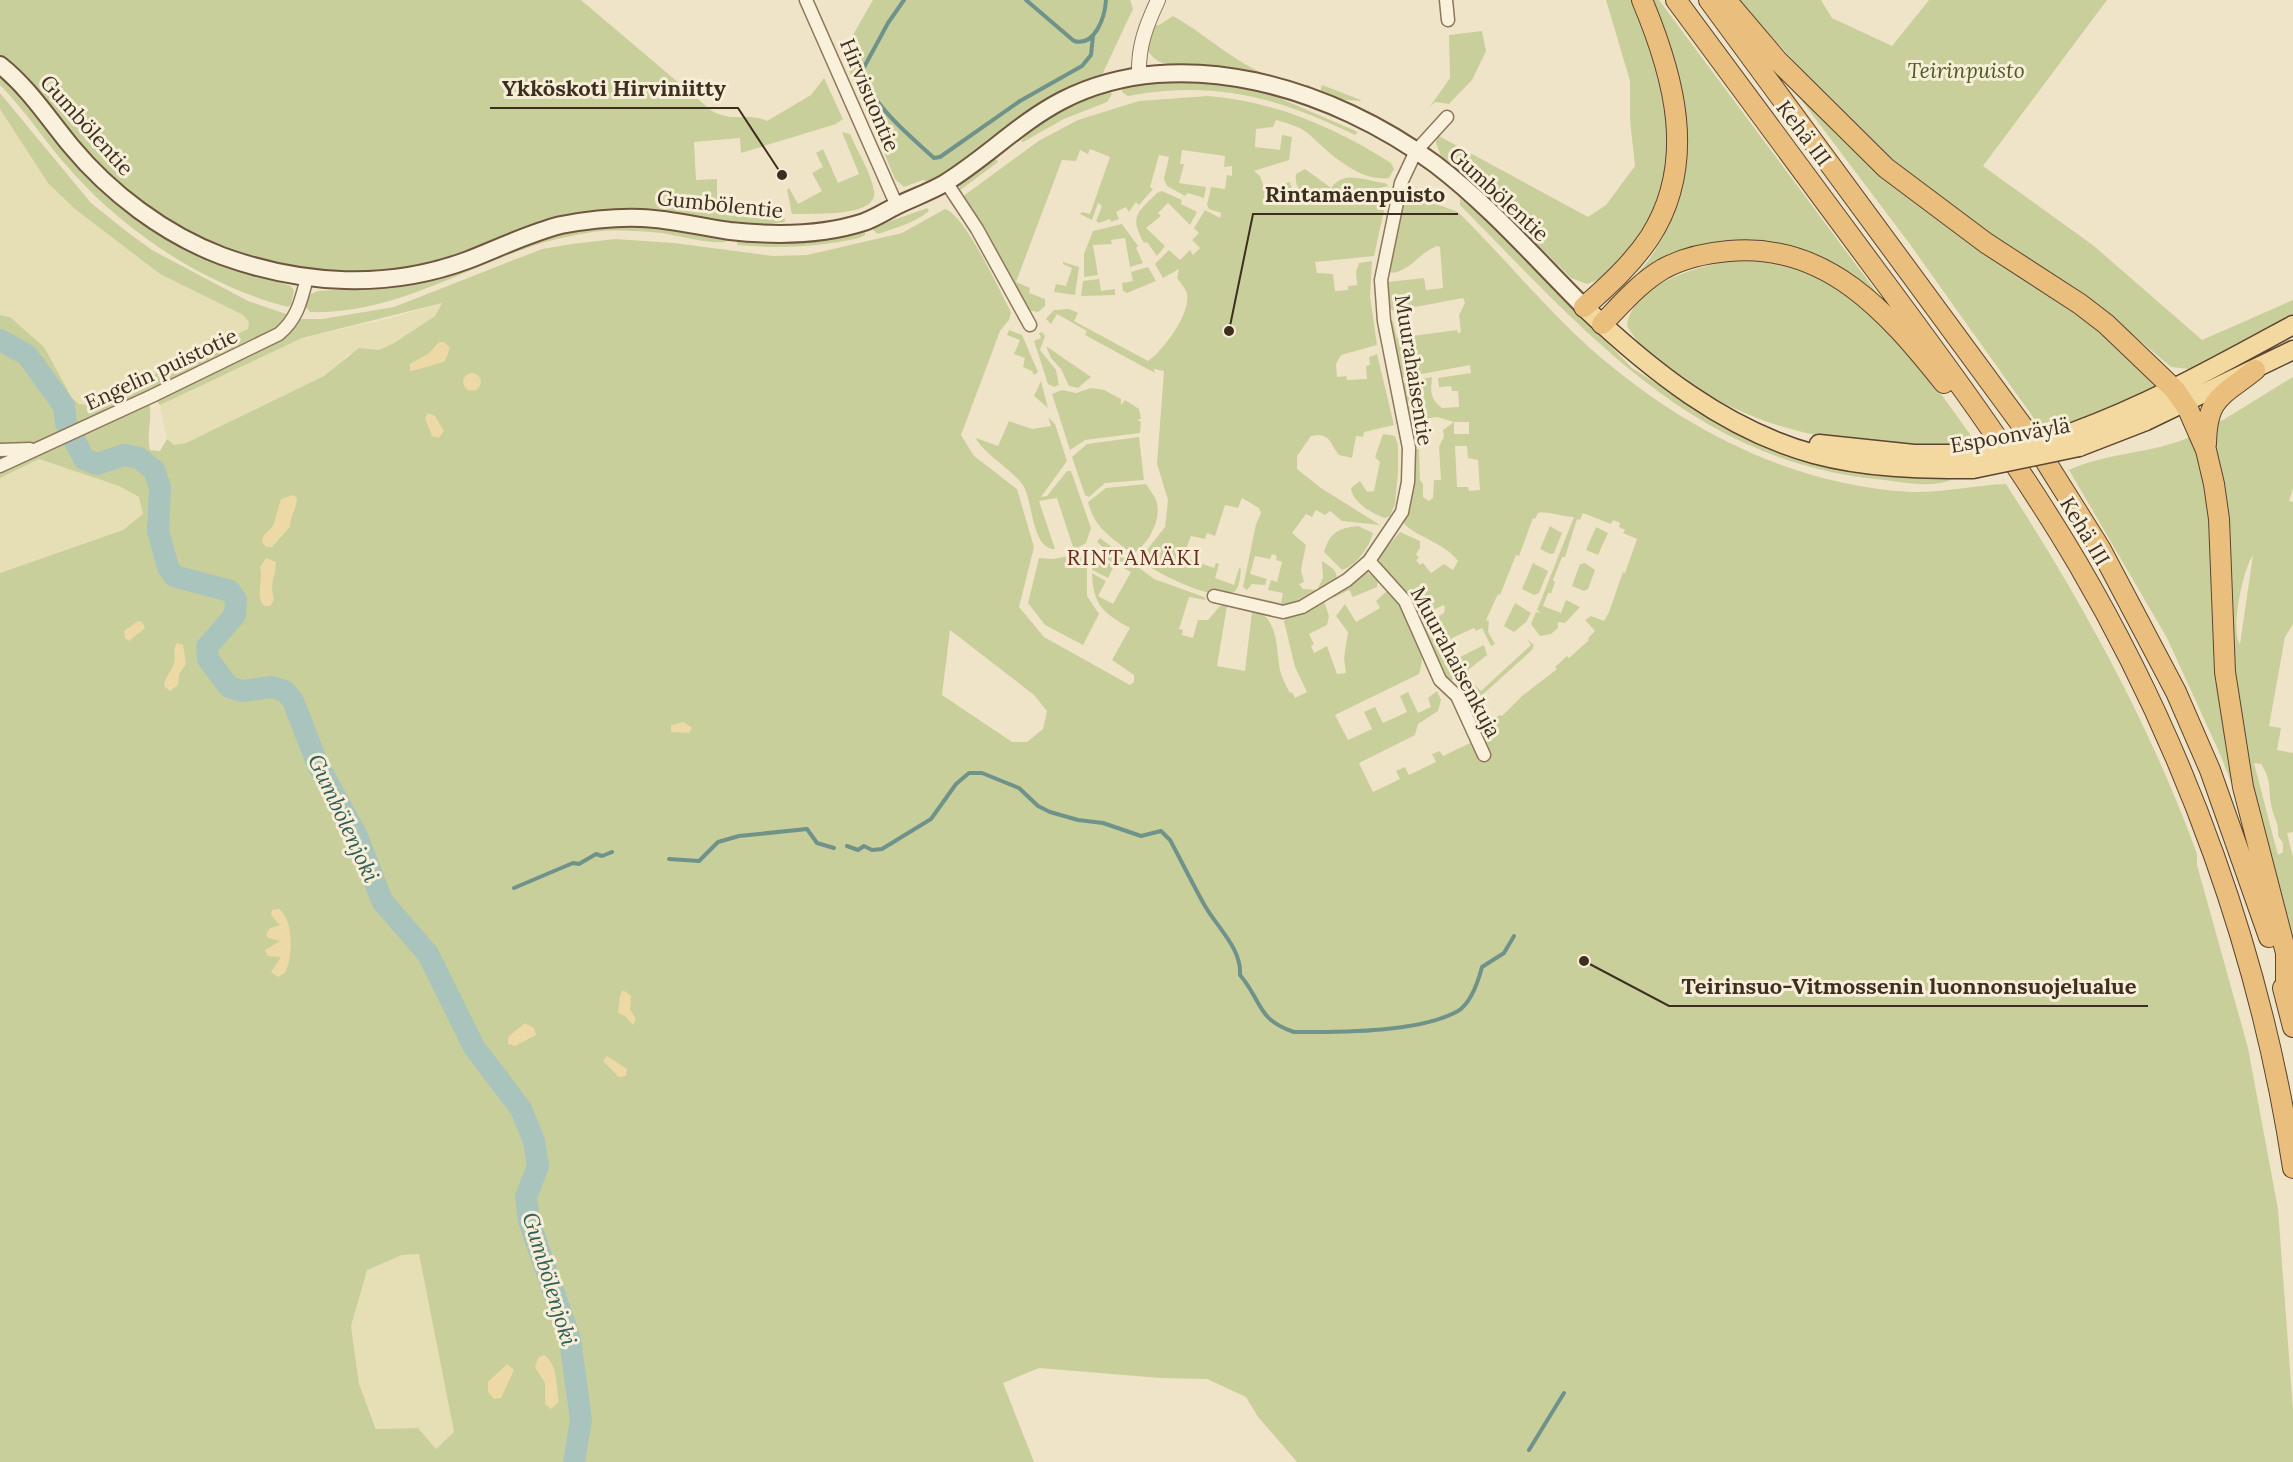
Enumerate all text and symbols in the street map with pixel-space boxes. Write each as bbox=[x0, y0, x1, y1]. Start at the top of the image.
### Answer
street label: Hirvisuontie bbox=[834, 34, 906, 156]
park label: Teirinpuisto bbox=[1907, 57, 2025, 84]
callout: Ykköskoti Hirviniitty bbox=[490, 68, 738, 108]
street label: Gumbölentie bbox=[35, 69, 139, 181]
text: Ykköskoti Hirviniitty bbox=[502, 74, 727, 102]
street label: Kehä III bbox=[1771, 95, 1837, 171]
street label: Gumbölentie bbox=[1443, 141, 1555, 247]
callout: Rintamäenpuisto bbox=[1253, 174, 1458, 214]
text: Rintamäenpuisto bbox=[1265, 180, 1445, 208]
street label: Gumbölentie bbox=[655, 184, 785, 224]
street label: Muurahaisentie bbox=[1389, 293, 1439, 447]
street label: Engelin puistotie bbox=[80, 322, 242, 416]
street label: Espoonväylä bbox=[1948, 411, 2072, 459]
street label: Kehä III bbox=[2054, 492, 2116, 570]
district label: RINTAMÄKI bbox=[1066, 543, 1202, 571]
street label: Muurahaisenkuja bbox=[1405, 582, 1507, 742]
water label: Gumbölenjoki bbox=[302, 749, 386, 887]
callout: Teirinsuo-Vitmossenin luonnonsuojelualue bbox=[1669, 966, 2148, 1006]
text: Teirinsuo-Vitmossenin luonnonsuojelualue bbox=[1681, 972, 2137, 1000]
water label: Gumbölenjoki bbox=[516, 1209, 584, 1349]

